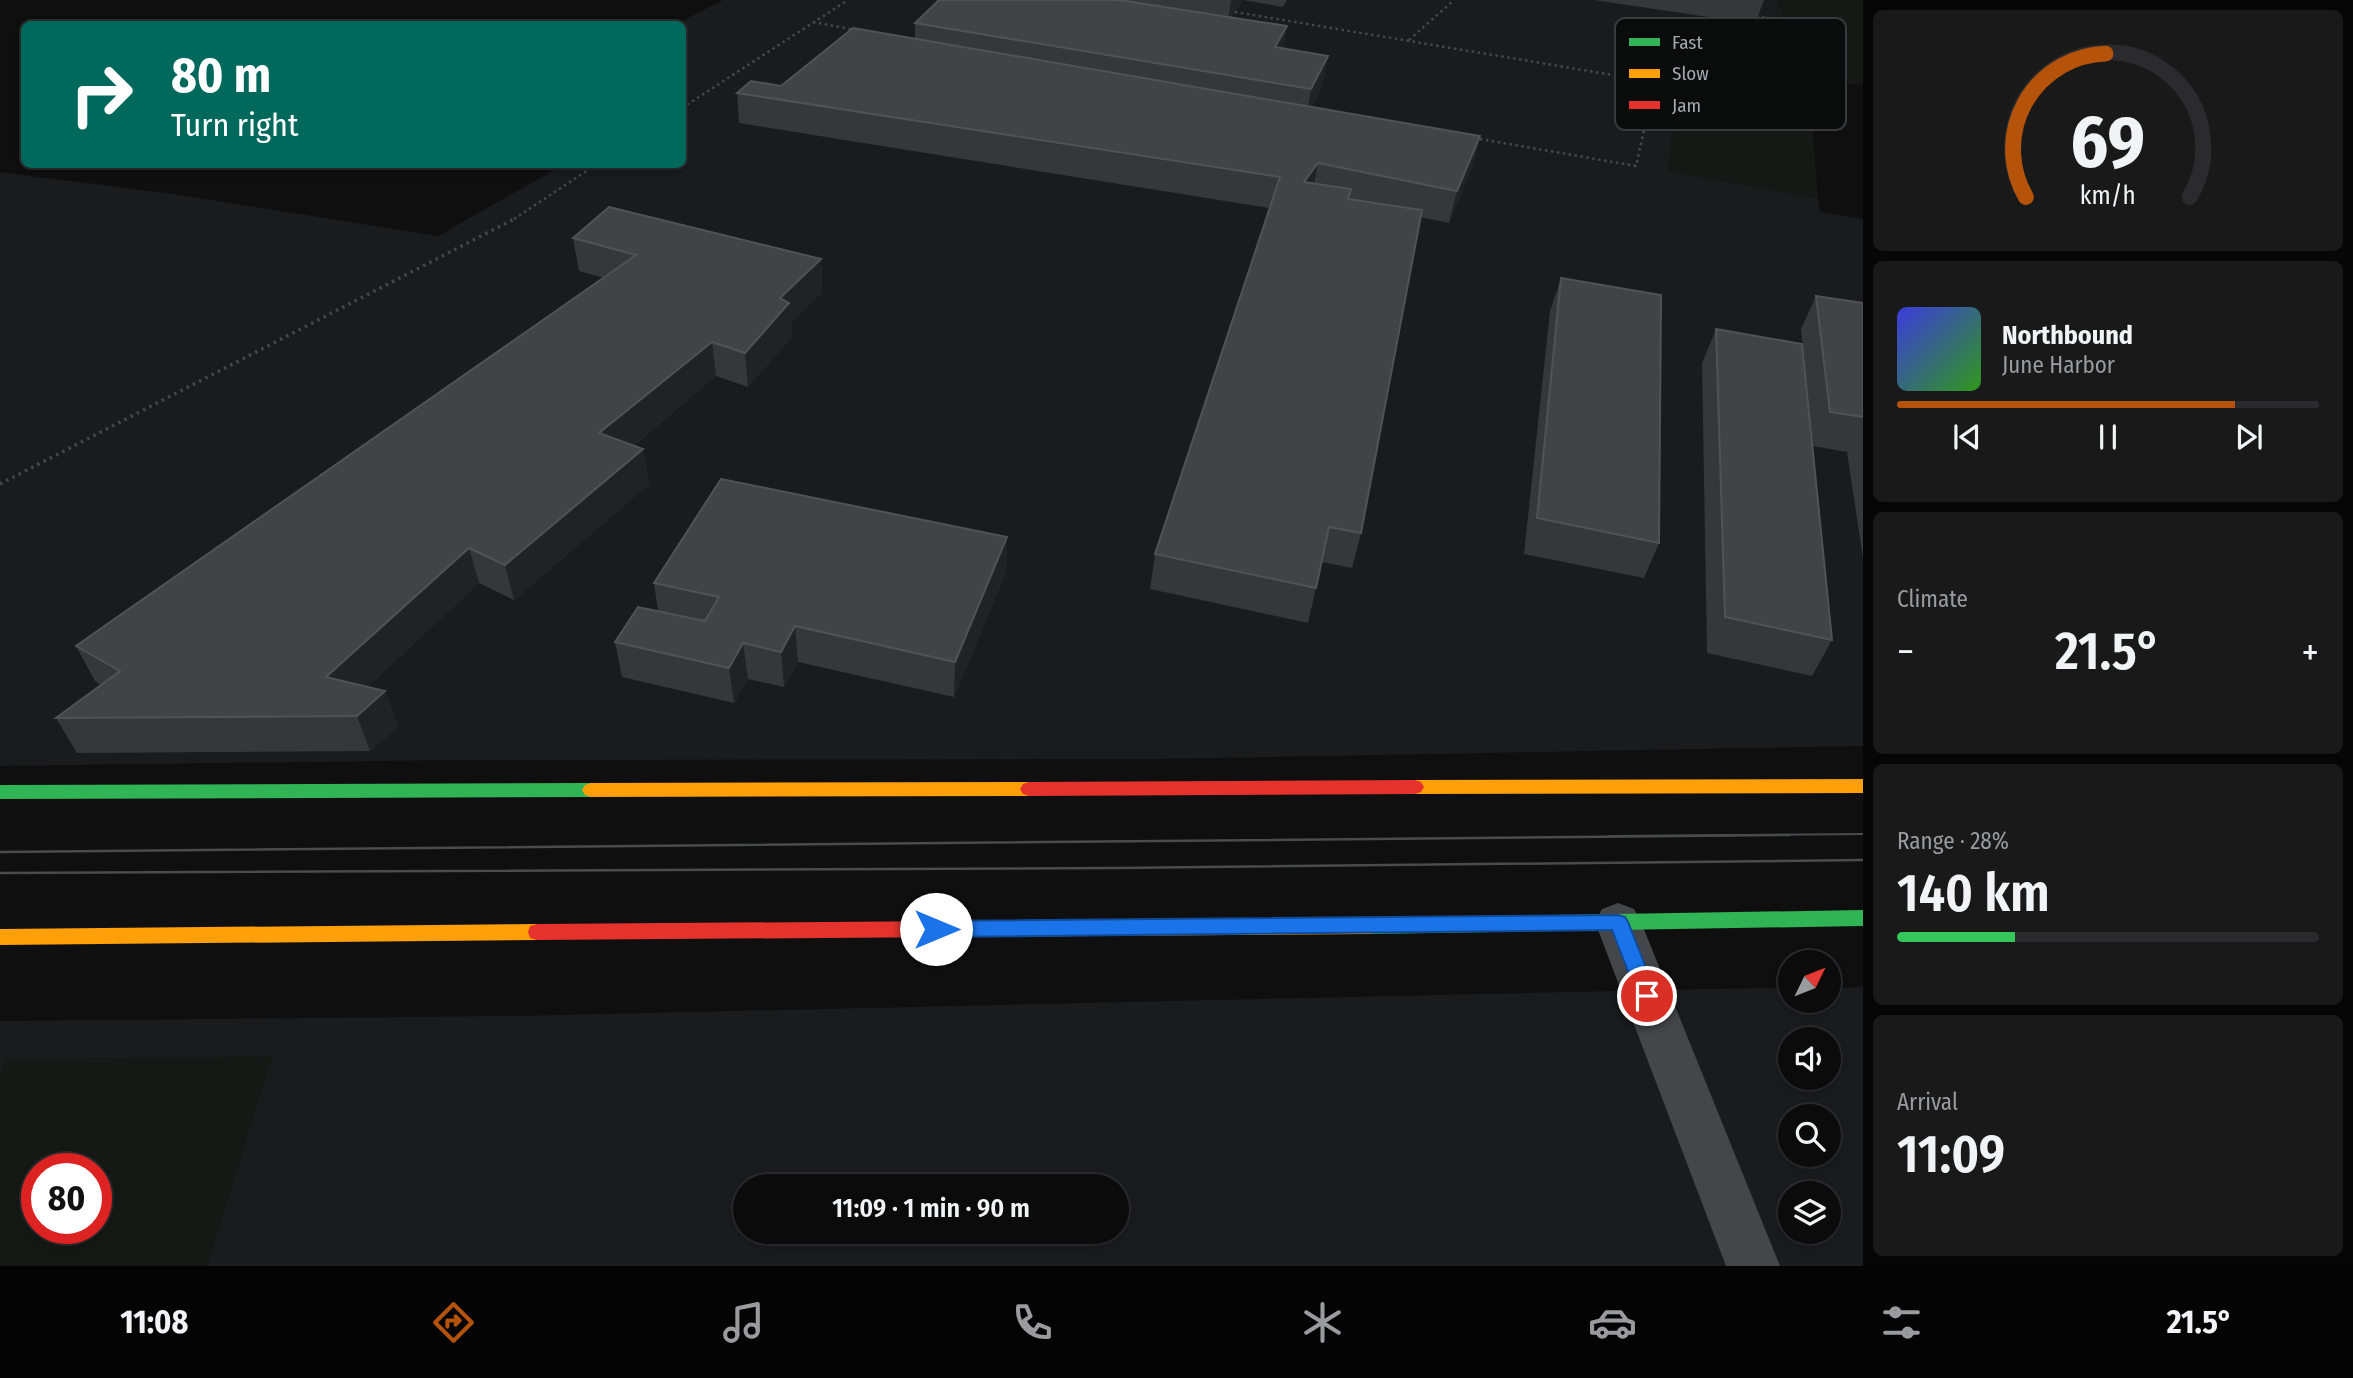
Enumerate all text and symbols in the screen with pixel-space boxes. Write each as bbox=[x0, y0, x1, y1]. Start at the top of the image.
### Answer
legend bbox=[1615, 18, 1846, 130]
text: Fast bbox=[1672, 31, 1703, 54]
text: 80 m bbox=[171, 46, 271, 105]
icon: right bbox=[56, 49, 147, 140]
text: Slow bbox=[1672, 62, 1709, 85]
text: Jam bbox=[1672, 94, 1701, 117]
text: 69 bbox=[2071, 99, 2145, 186]
text: Turn right bbox=[171, 106, 298, 144]
text: km/h bbox=[2080, 180, 2136, 210]
text: Northbound bbox=[2002, 320, 2133, 351]
text: June Harbor bbox=[2002, 351, 2115, 379]
icon: previous bbox=[1948, 418, 1986, 456]
icon: pause bbox=[2089, 418, 2127, 456]
icon: next bbox=[2230, 418, 2268, 456]
text: Climate bbox=[1897, 585, 1968, 613]
text: 21.5° bbox=[2055, 620, 2161, 683]
text: − bbox=[1897, 629, 1914, 675]
text: + bbox=[2302, 629, 2319, 675]
text: Range · 28% bbox=[1897, 827, 2009, 855]
text: 140 km bbox=[1897, 862, 2050, 925]
position arrow bbox=[899, 892, 973, 966]
north arrow bbox=[1778, 950, 1841, 1013]
map controls bbox=[1778, 950, 1841, 1244]
pin bbox=[1617, 966, 1677, 1026]
icon: arrive bbox=[1628, 977, 1666, 1015]
button: sound bbox=[1778, 1027, 1841, 1090]
text: Arrival bbox=[1897, 1088, 1958, 1116]
button: search bbox=[1778, 1104, 1841, 1167]
text: 11:09 bbox=[1897, 1123, 2005, 1186]
speed limit sign: 80 bbox=[21, 1153, 112, 1244]
button: layers bbox=[1778, 1181, 1841, 1244]
text: 11:09 · 1 min · 90 m bbox=[832, 1193, 1030, 1224]
icon: directions bbox=[429, 1298, 478, 1347]
icon: music bbox=[719, 1298, 768, 1347]
icon: phone bbox=[1008, 1298, 1057, 1347]
icon: climate bbox=[1298, 1298, 1347, 1347]
icon: car bbox=[1588, 1298, 1637, 1347]
icon: filters bbox=[1877, 1298, 1926, 1347]
text: 11:08 bbox=[120, 1303, 189, 1341]
text: 21.5° bbox=[2167, 1303, 2233, 1341]

